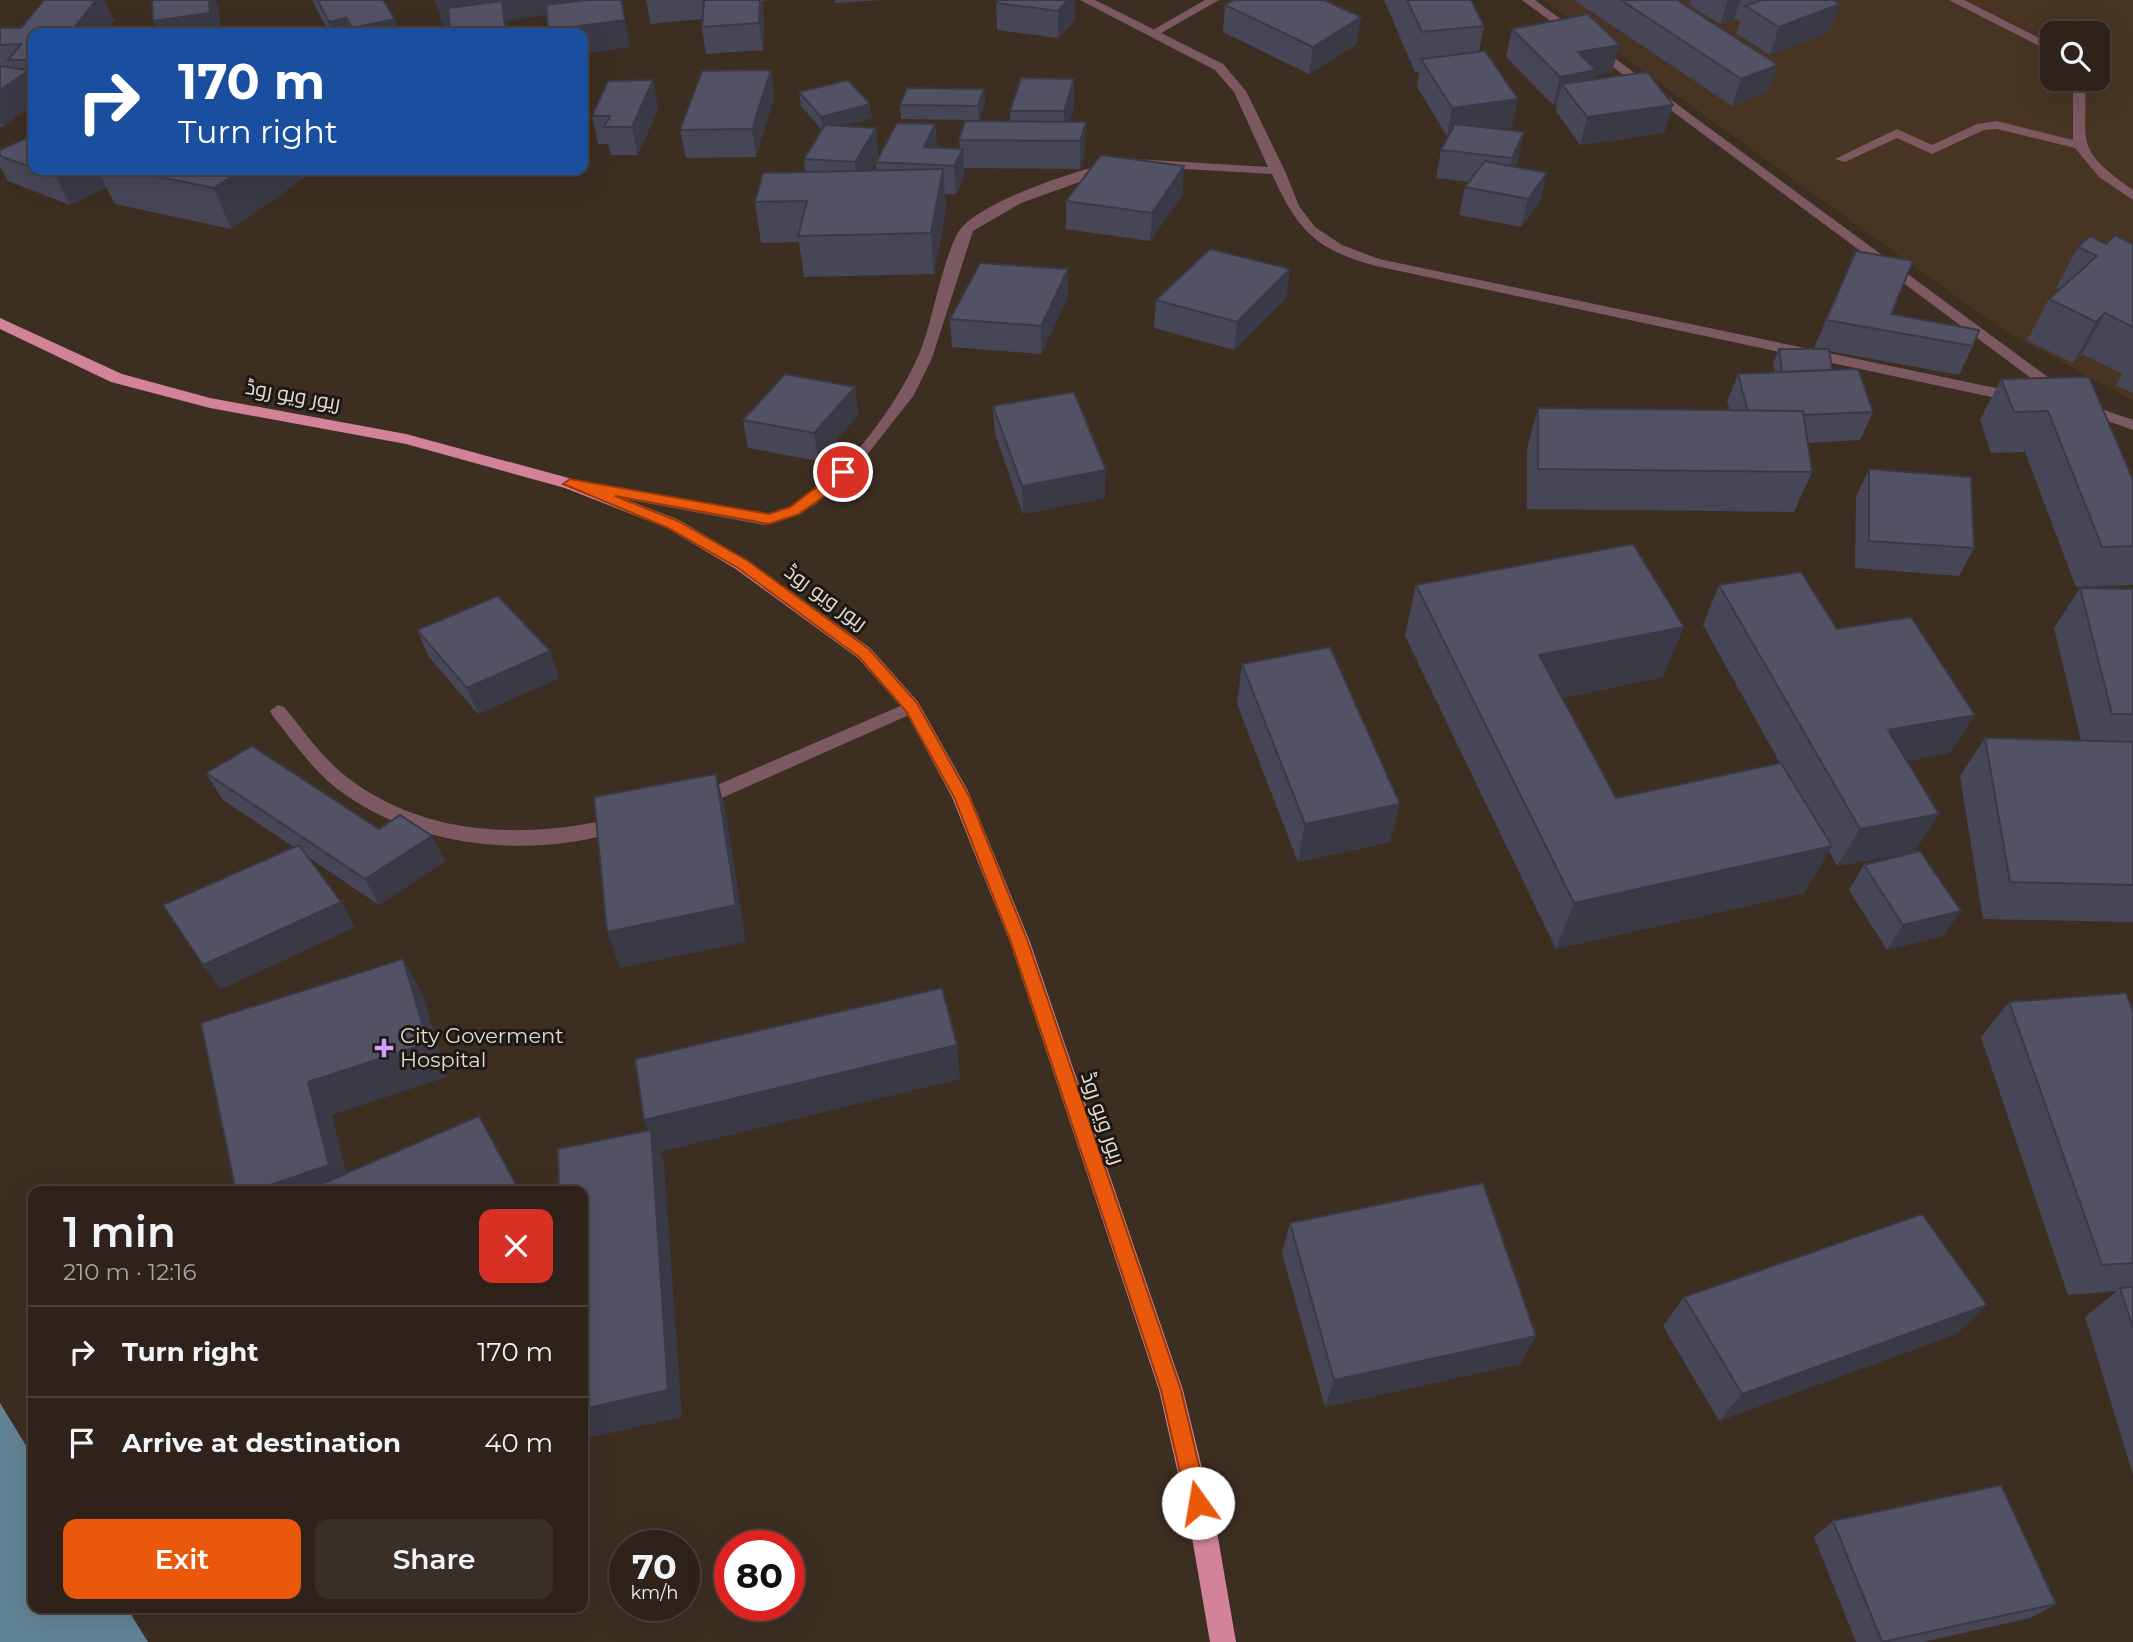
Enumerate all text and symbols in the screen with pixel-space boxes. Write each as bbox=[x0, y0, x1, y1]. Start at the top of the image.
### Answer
map controls bbox=[2040, 21, 2110, 91]
button: search bbox=[2040, 21, 2110, 91]
text: 170 m bbox=[178, 52, 325, 111]
icon: right bbox=[63, 56, 154, 147]
text: Turn right bbox=[178, 112, 338, 151]
street label: ریور ویو روڈ bbox=[244, 374, 343, 415]
pin bbox=[813, 442, 873, 502]
icon: arrive bbox=[824, 453, 862, 491]
street label: ریور ویو روڈ bbox=[780, 558, 873, 635]
place label: City Goverment Hospital bbox=[400, 1023, 564, 1072]
marker: City Goverment Hospital bbox=[374, 1038, 394, 1058]
street label: ریور ویو روڈ bbox=[1076, 1068, 1131, 1167]
text: 1 min bbox=[63, 1206, 176, 1258]
button: close bbox=[479, 1209, 553, 1283]
text: 210 m · 12:16 bbox=[63, 1258, 196, 1286]
icon: right bbox=[63, 1333, 101, 1371]
text: Turn right bbox=[122, 1336, 258, 1368]
text: 170 m bbox=[477, 1336, 553, 1368]
icon: arrive bbox=[63, 1424, 101, 1462]
text: Arrive at destination bbox=[122, 1427, 401, 1459]
text: 40 m bbox=[484, 1427, 553, 1459]
position arrow bbox=[1161, 1466, 1235, 1540]
button: Exit bbox=[63, 1519, 301, 1599]
button: Share bbox=[315, 1519, 553, 1599]
speed limit sign: 80 bbox=[714, 1530, 805, 1621]
text: 70 bbox=[632, 1545, 677, 1588]
text: km/h bbox=[630, 1582, 679, 1604]

